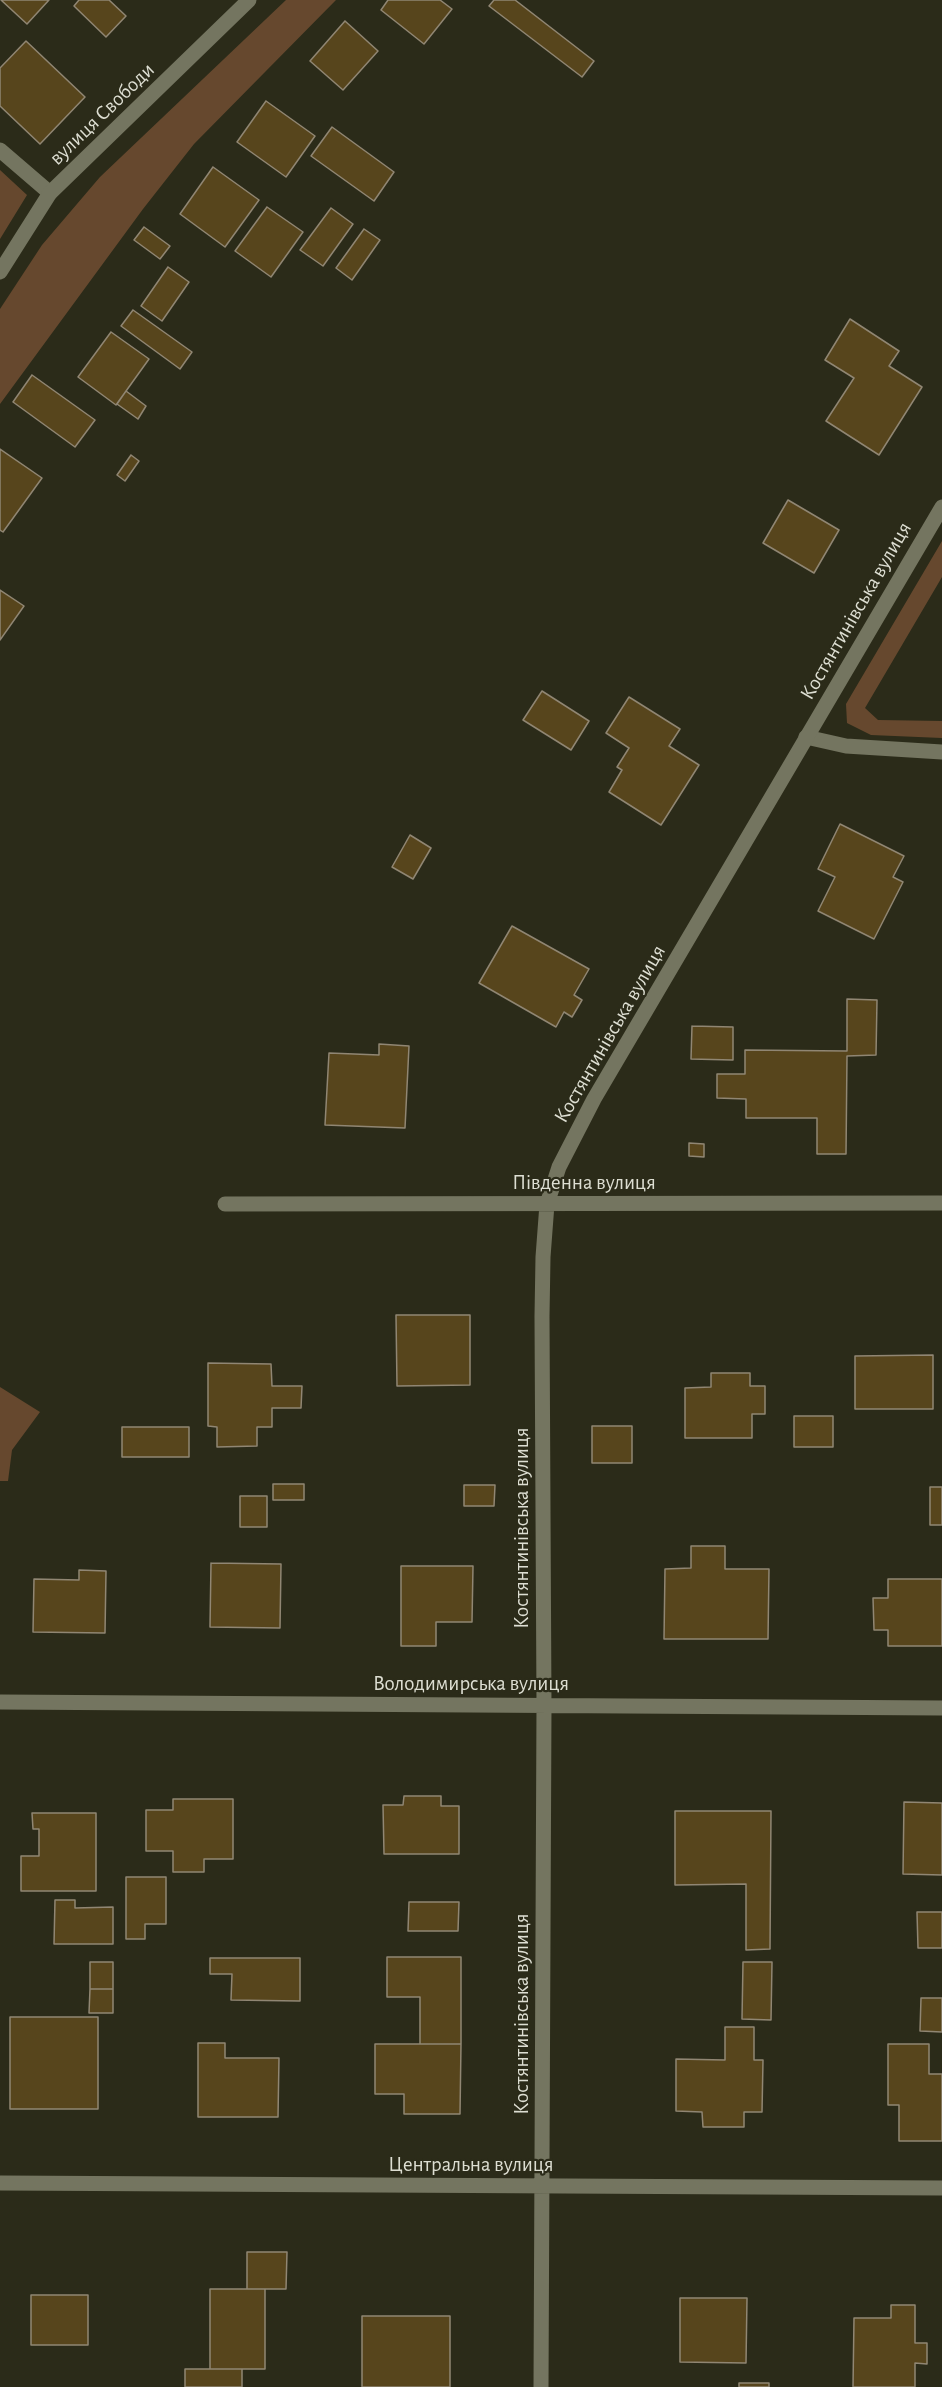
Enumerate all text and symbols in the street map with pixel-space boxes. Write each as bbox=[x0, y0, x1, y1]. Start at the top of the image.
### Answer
street label: вулиця Свободи bbox=[44, 58, 160, 170]
street label: Костянтинівська вулиця bbox=[795, 517, 917, 705]
street label: Костянтинівська вулиця bbox=[549, 940, 671, 1128]
street label: Південна вулиця bbox=[512, 1170, 656, 1196]
street label: Костянтинівська вулиця bbox=[509, 1427, 535, 1629]
street label: Володимирська вулиця bbox=[373, 1671, 569, 1697]
street label: Костянтинівська вулиця bbox=[509, 1913, 535, 2115]
street label: Центральна вулиця bbox=[388, 2152, 554, 2178]

